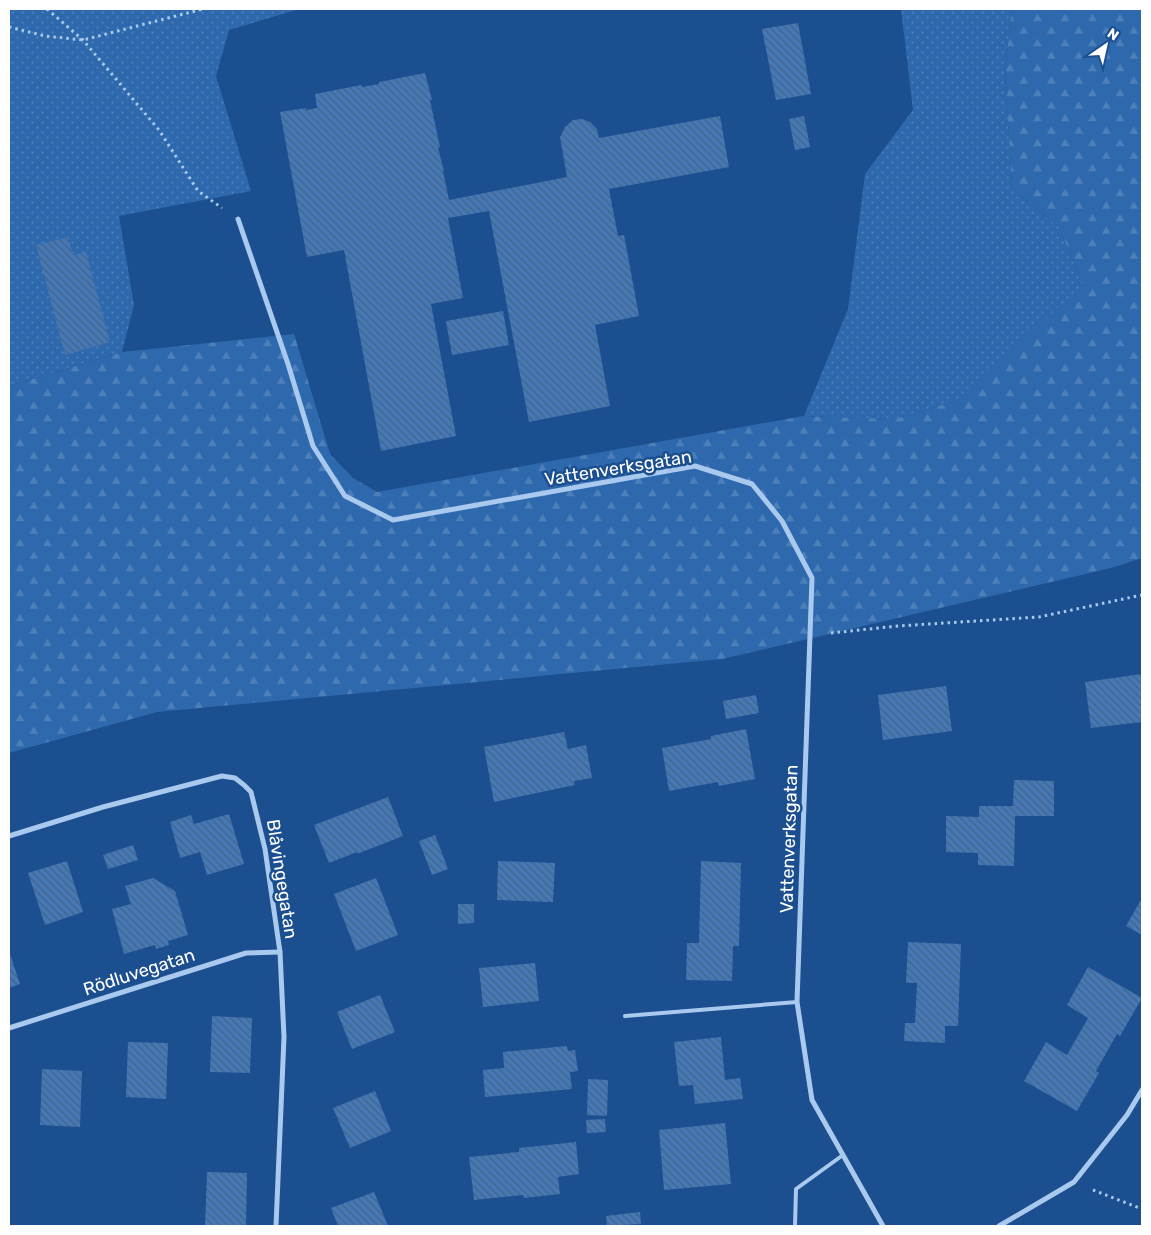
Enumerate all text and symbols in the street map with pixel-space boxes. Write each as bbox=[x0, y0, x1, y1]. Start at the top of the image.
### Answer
north arrow bbox=[1081, 20, 1131, 70]
text: N bbox=[1104, 25, 1122, 45]
street label: Vattenverksgatan bbox=[543, 445, 693, 491]
street label: Vattenverksgatan bbox=[775, 764, 803, 914]
street label: Blåvingegatan bbox=[262, 818, 302, 940]
street label: Rödluvegatan bbox=[80, 944, 198, 1000]

